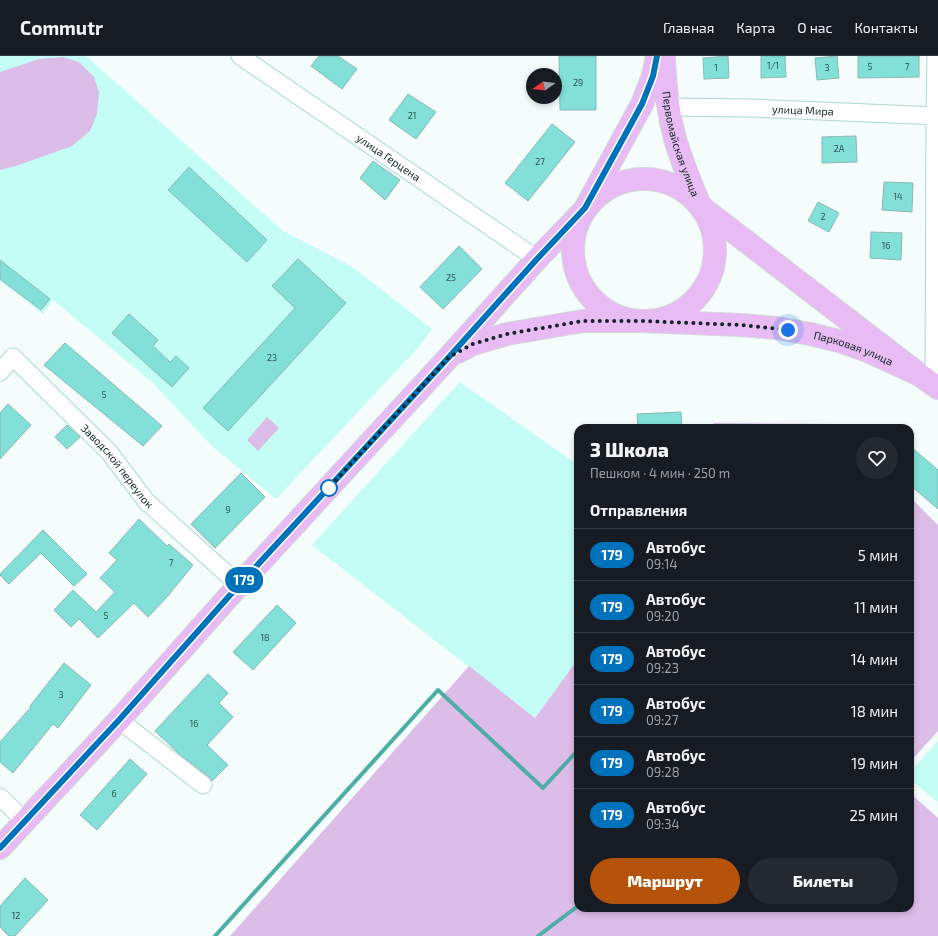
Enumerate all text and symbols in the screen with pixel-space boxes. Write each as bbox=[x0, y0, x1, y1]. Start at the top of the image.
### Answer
text: Commutr bbox=[20, 16, 103, 39]
text: Главная bbox=[663, 19, 714, 36]
text: Карта bbox=[736, 19, 775, 36]
text: О нас bbox=[797, 19, 833, 36]
text: Контакты bbox=[855, 19, 918, 36]
house number: 1/1 bbox=[767, 60, 779, 71]
house number: 5 bbox=[868, 61, 873, 72]
house number: 7 bbox=[905, 61, 910, 72]
house number: 1 bbox=[714, 62, 718, 73]
house number: 3 bbox=[824, 62, 830, 73]
north arrow bbox=[526, 68, 562, 104]
map controls bbox=[526, 68, 562, 104]
house number: 29 bbox=[573, 77, 583, 88]
street label: Первомайская улица bbox=[660, 90, 702, 198]
street label: улица Мира bbox=[772, 102, 834, 118]
house number: 21 bbox=[408, 110, 416, 121]
street label: улица Герцена bbox=[354, 131, 423, 184]
house number: 2А bbox=[834, 143, 845, 154]
house number: 27 bbox=[535, 156, 545, 167]
house number: 14 bbox=[893, 191, 903, 202]
house number: 2 bbox=[820, 211, 826, 222]
house number: 16 bbox=[882, 240, 890, 251]
house number: 25 bbox=[446, 272, 456, 283]
your location bbox=[778, 320, 798, 340]
street label: Парковая улица bbox=[812, 328, 895, 368]
house number: 23 bbox=[267, 352, 277, 363]
house number: 5 bbox=[102, 389, 107, 400]
street label: Заводской переулок bbox=[79, 421, 156, 511]
button: heart bbox=[856, 437, 898, 479]
text: 3 Школа bbox=[590, 438, 669, 461]
text: Пешком · 4 мин · 250 m bbox=[590, 465, 730, 481]
unlabelled marker bbox=[320, 479, 338, 497]
text: Отправления bbox=[590, 501, 687, 519]
house number: 9 bbox=[225, 504, 231, 515]
text: Автобус bbox=[646, 538, 706, 556]
text: 179 bbox=[601, 546, 623, 563]
text: 5 мин bbox=[858, 546, 898, 564]
text: 09:14 bbox=[646, 556, 678, 572]
house number: 7 bbox=[169, 557, 174, 568]
line badge: 179 bbox=[221, 567, 267, 593]
text: 179 bbox=[233, 571, 255, 588]
text: Автобус bbox=[646, 590, 706, 608]
text: 179 bbox=[601, 598, 623, 615]
text: 11 мин bbox=[854, 598, 898, 616]
text: 09:20 bbox=[646, 608, 680, 624]
house number: 5 bbox=[104, 610, 109, 621]
house number: 18 bbox=[260, 632, 270, 643]
text: Автобус bbox=[646, 642, 706, 660]
text: 179 bbox=[601, 650, 623, 667]
text: 14 мин bbox=[851, 650, 898, 668]
text: 09:23 bbox=[646, 660, 679, 676]
house number: 3 bbox=[58, 689, 64, 700]
text: Автобус bbox=[646, 694, 706, 712]
text: 179 bbox=[601, 702, 623, 719]
text: 18 мин bbox=[851, 702, 898, 720]
text: 09:27 bbox=[646, 712, 678, 728]
house number: 16 bbox=[190, 718, 198, 729]
text: Автобус bbox=[646, 746, 706, 764]
text: 179 bbox=[601, 754, 623, 771]
text: 19 мин bbox=[851, 754, 898, 772]
text: 09:28 bbox=[646, 764, 680, 780]
house number: 6 bbox=[111, 788, 117, 799]
text: Автобус bbox=[646, 798, 706, 816]
text: 179 bbox=[601, 806, 623, 823]
text: 25 мин bbox=[849, 806, 898, 824]
text: 09:34 bbox=[646, 816, 680, 832]
button: Маршрут bbox=[590, 858, 740, 904]
button: Билеты bbox=[748, 858, 898, 904]
house number: 12 bbox=[12, 910, 20, 921]

